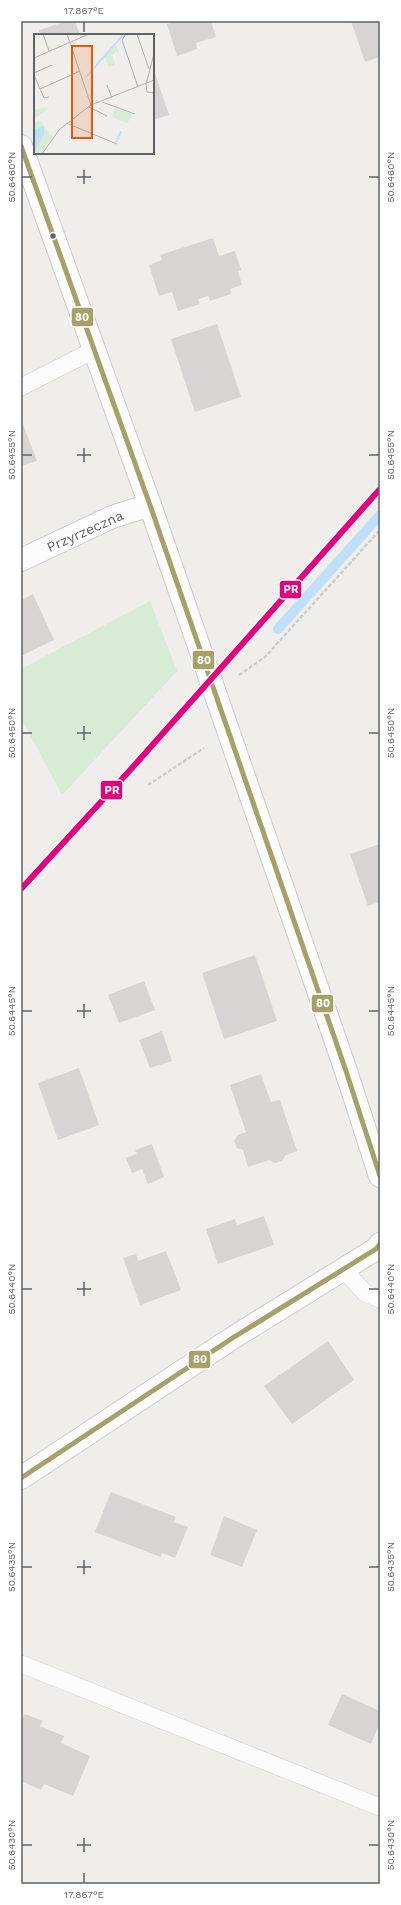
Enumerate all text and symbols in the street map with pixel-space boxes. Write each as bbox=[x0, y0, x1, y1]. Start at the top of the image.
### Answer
text: 17.867°E bbox=[64, 5, 104, 16]
inset map bbox=[34, 34, 154, 154]
text: 50.6460°N bbox=[6, 152, 17, 202]
text: 50.6460°N bbox=[385, 152, 396, 202]
unlabelled marker bbox=[48, 231, 58, 241]
line badge: 80 bbox=[71, 307, 94, 327]
text: 80 bbox=[75, 311, 89, 324]
text: 50.6455°N bbox=[6, 430, 17, 480]
text: 50.6455°N bbox=[385, 430, 396, 480]
street label: Przyrzeczna bbox=[44, 507, 126, 555]
line badge: PR bbox=[279, 580, 302, 599]
text: PR bbox=[284, 583, 299, 596]
line badge: 80 bbox=[192, 650, 215, 670]
text: 80 bbox=[197, 654, 211, 667]
text: 50.6450°N bbox=[6, 708, 17, 758]
text: 50.6450°N bbox=[385, 708, 396, 758]
line badge: PR bbox=[100, 780, 123, 800]
text: PR bbox=[105, 784, 120, 797]
text: 50.6445°N bbox=[6, 986, 17, 1036]
text: 50.6445°N bbox=[385, 986, 396, 1036]
line badge: 80 bbox=[311, 994, 334, 1013]
text: 80 bbox=[316, 997, 330, 1010]
text: 50.6440°N bbox=[6, 1264, 17, 1314]
text: 50.6440°N bbox=[385, 1264, 396, 1314]
line badge: 80 bbox=[188, 1350, 211, 1369]
text: 80 bbox=[193, 1353, 207, 1366]
text: 50.6435°N bbox=[6, 1542, 17, 1592]
text: 50.6435°N bbox=[385, 1542, 396, 1592]
text: 50.6430°N bbox=[6, 1820, 17, 1870]
text: 50.6430°N bbox=[385, 1820, 396, 1870]
text: 17.867°E bbox=[64, 1889, 104, 1900]

